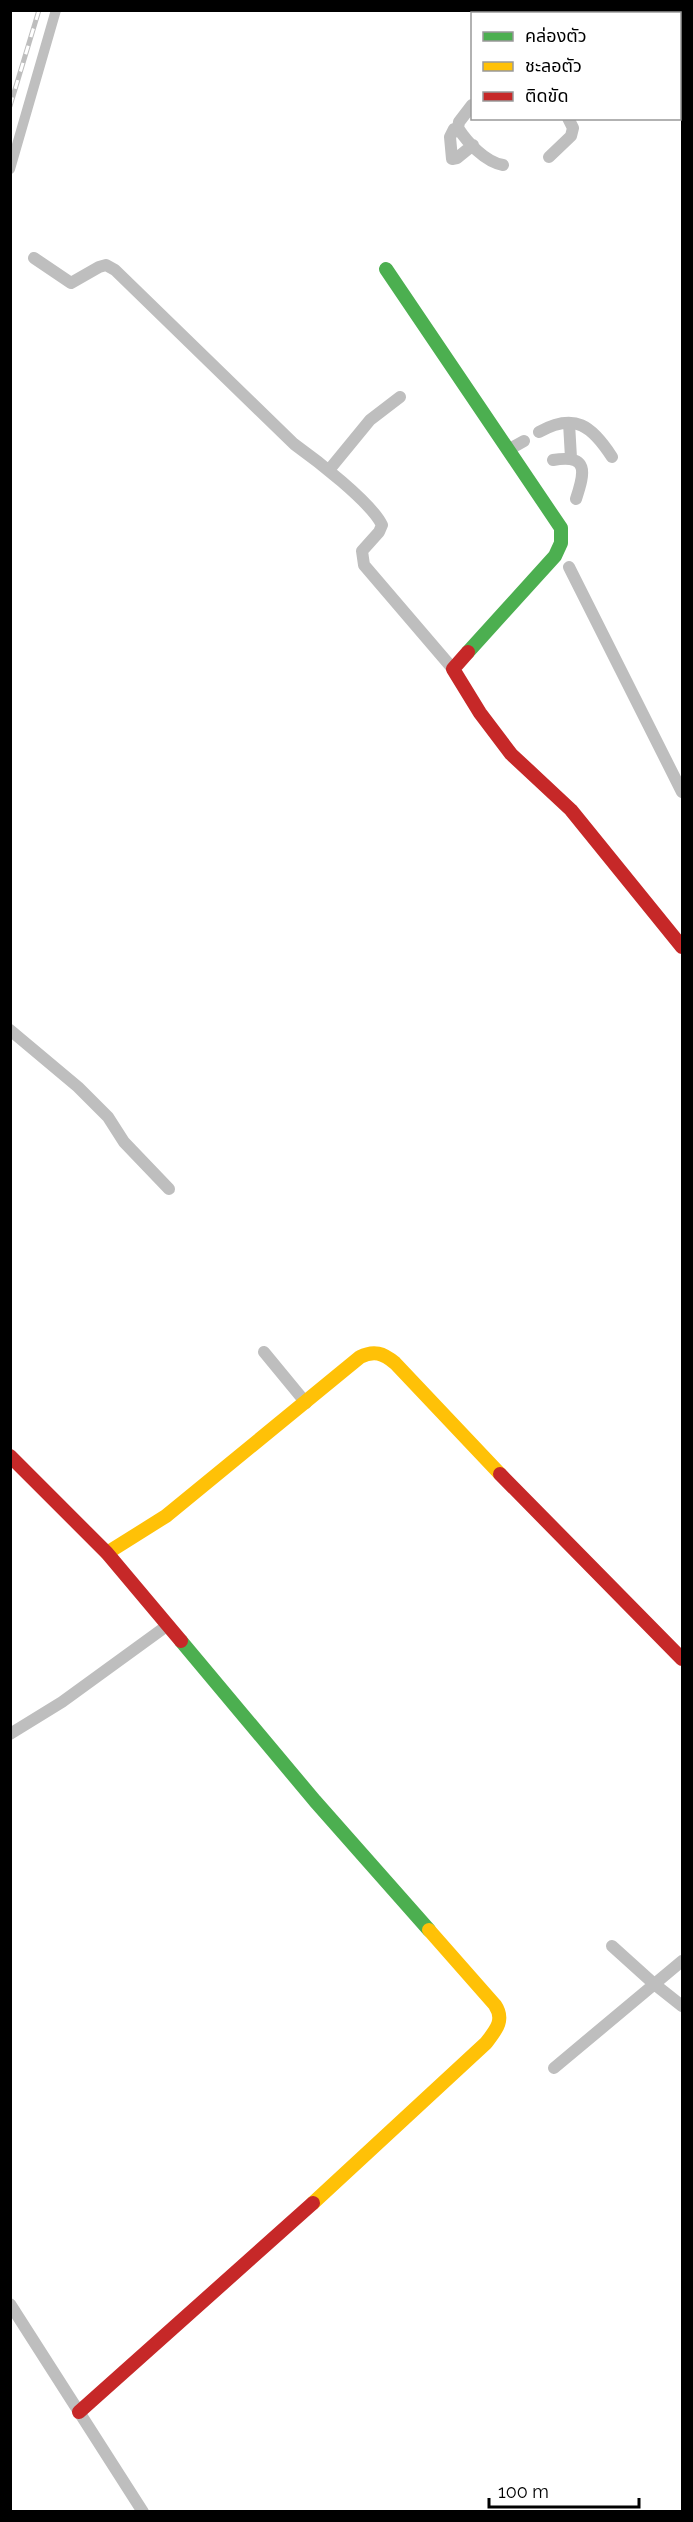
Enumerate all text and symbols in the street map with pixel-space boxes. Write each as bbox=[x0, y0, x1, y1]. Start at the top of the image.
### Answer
legend bbox=[471, 12, 681, 120]
text: คล่องตัว bbox=[525, 25, 587, 46]
text: ชะลอตัว bbox=[525, 55, 582, 76]
text: ติดขัด bbox=[525, 85, 568, 106]
scale bar bbox=[489, 2471, 639, 2509]
text: 100 m bbox=[498, 2481, 549, 2502]

